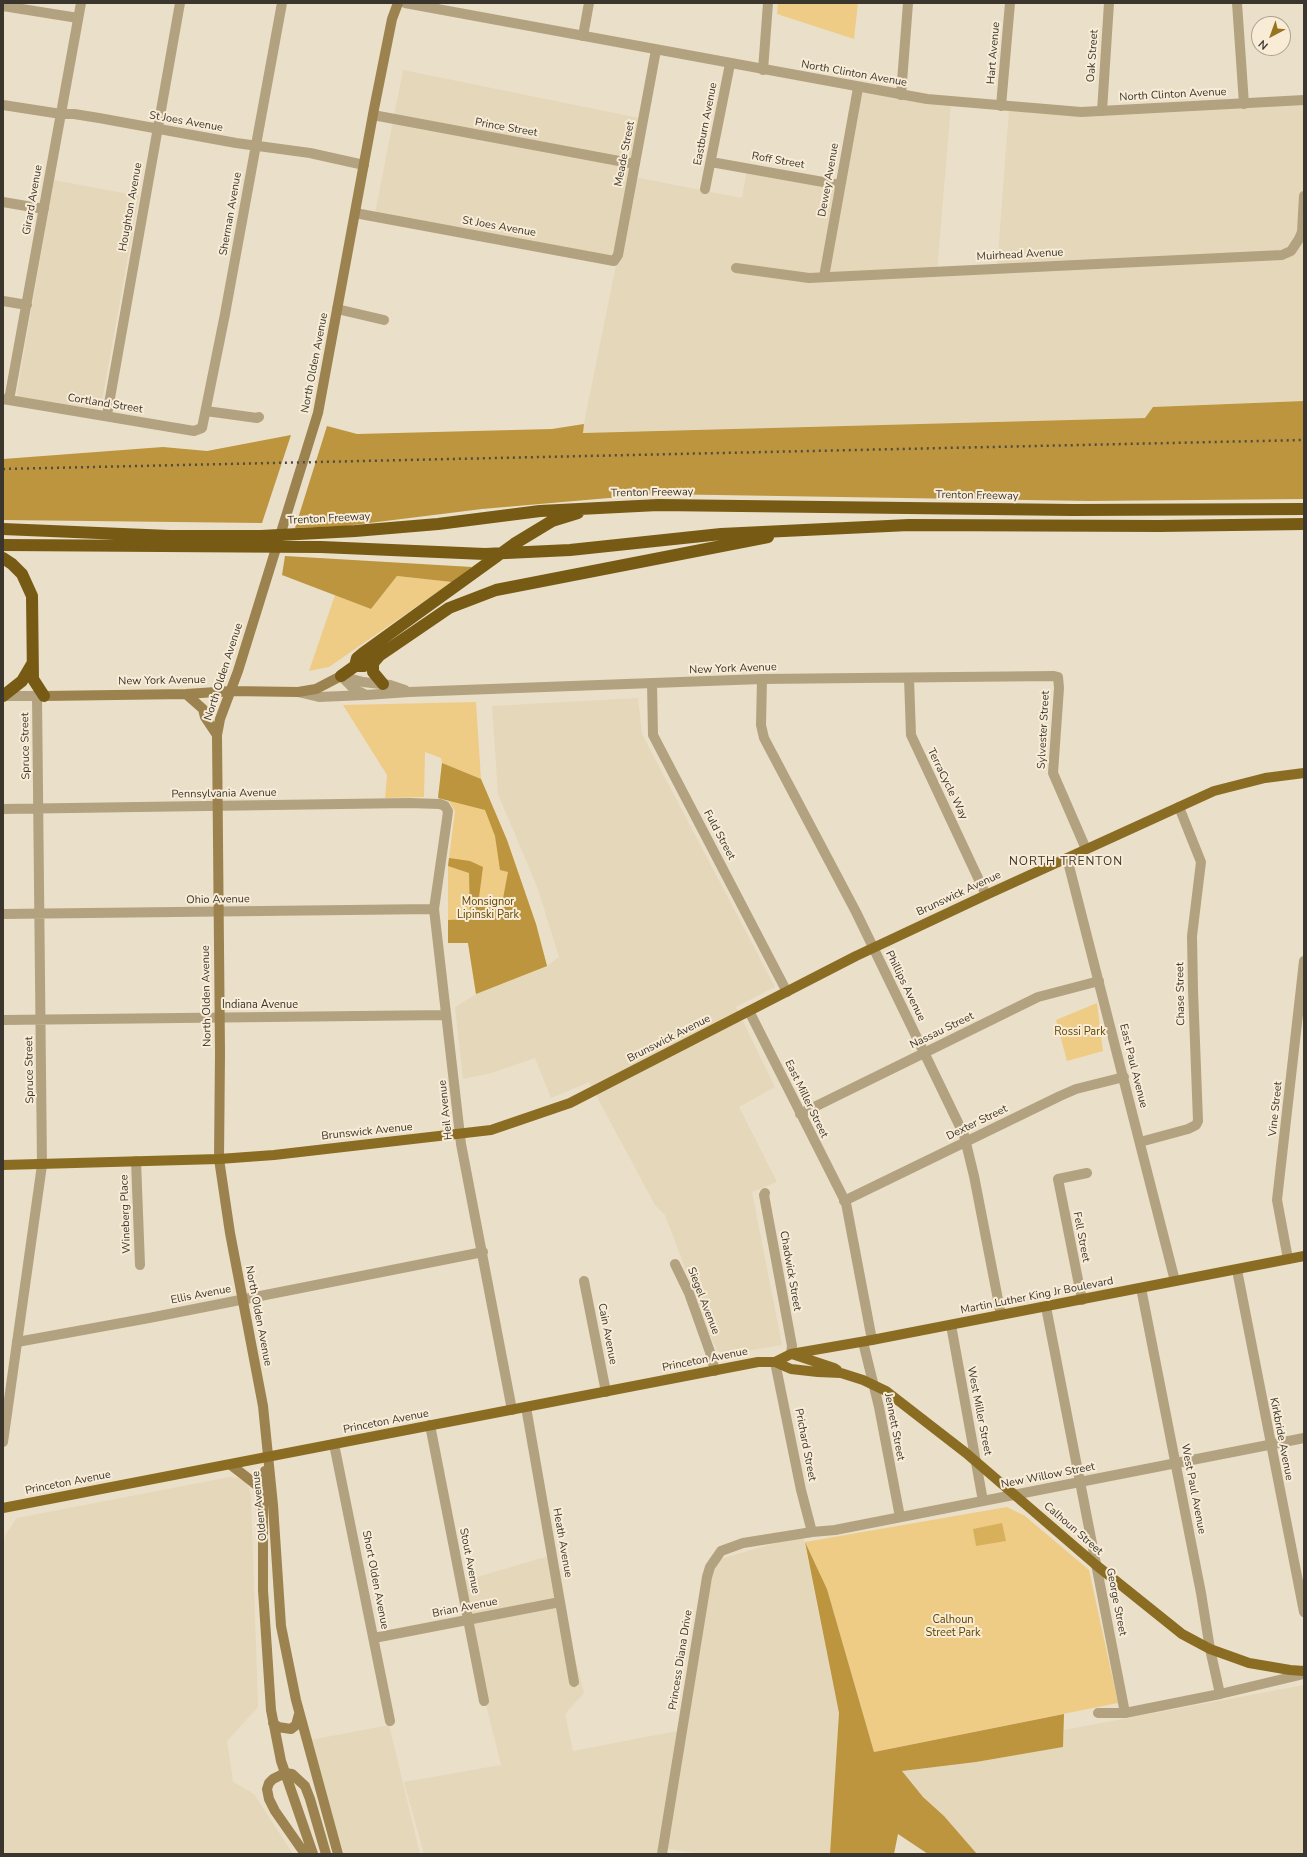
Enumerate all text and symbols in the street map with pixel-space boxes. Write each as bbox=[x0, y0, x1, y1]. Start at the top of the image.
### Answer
north arrow bbox=[1251, 16, 1291, 56]
street label: Hart Avenue bbox=[985, 21, 1003, 85]
street label: Oak Street bbox=[1085, 29, 1101, 83]
text: N bbox=[1255, 36, 1271, 53]
street label: North Clinton Avenue bbox=[800, 58, 908, 90]
street label: Eastburn Avenue bbox=[691, 81, 721, 167]
street label: North Clinton Avenue bbox=[1119, 86, 1227, 104]
street label: St Joes Avenue bbox=[148, 109, 224, 135]
street label: Prince Street bbox=[474, 116, 538, 140]
street label: Meade Street bbox=[612, 120, 638, 188]
street label: Dewey Avenue bbox=[816, 142, 842, 218]
street label: Roff Street bbox=[751, 150, 805, 172]
street label: Houghton Avenue bbox=[117, 162, 145, 252]
street label: Girard Avenue bbox=[20, 164, 46, 236]
street label: Sherman Avenue bbox=[217, 171, 245, 257]
street label: St Joes Avenue bbox=[461, 214, 537, 240]
street label: Muirhead Avenue bbox=[976, 246, 1064, 264]
street label: North Olden Avenue bbox=[299, 312, 331, 414]
street label: Cortland Street bbox=[67, 392, 143, 416]
street label: Trenton Freeway bbox=[611, 486, 693, 500]
street label: Trenton Freeway bbox=[936, 489, 1018, 503]
street label: Trenton Freeway bbox=[287, 510, 371, 528]
street label: North Olden Avenue bbox=[202, 622, 246, 722]
street label: New York Avenue bbox=[689, 661, 777, 677]
street label: New York Avenue bbox=[118, 674, 206, 688]
street label: Sylvester Street bbox=[1035, 690, 1053, 770]
street label: Spruce Street bbox=[19, 712, 33, 780]
street label: TerraCycle Way bbox=[924, 746, 970, 822]
street label: Pennsylvania Avenue bbox=[171, 786, 277, 802]
street label: Fuld Street bbox=[700, 808, 738, 862]
district label: NORTH TRENTON bbox=[1009, 855, 1123, 869]
street label: Brunswick Avenue bbox=[915, 869, 1003, 919]
street label: Ohio Avenue bbox=[186, 893, 250, 907]
park label: Monsignor Lipinski Park bbox=[457, 895, 519, 921]
street label: North Olden Avenue bbox=[200, 945, 214, 1047]
street label: Phillips Avenue bbox=[882, 949, 928, 1023]
street label: Chase Street bbox=[1174, 962, 1188, 1026]
street label: Indiana Avenue bbox=[222, 998, 298, 1012]
street label: Nassau Street bbox=[908, 1010, 976, 1052]
street label: Brunswick Avenue bbox=[625, 1012, 713, 1066]
street label: East Paul Avenue bbox=[1116, 1023, 1150, 1109]
park label: Rossi Park bbox=[1054, 1025, 1106, 1039]
street label: Spruce Street bbox=[23, 1036, 37, 1104]
street label: East Miller Street bbox=[781, 1058, 831, 1140]
street label: Heil Avenue bbox=[436, 1079, 456, 1141]
street label: Vine Street bbox=[1267, 1081, 1285, 1137]
street label: Dexter Street bbox=[944, 1103, 1010, 1143]
street label: Brunswick Avenue bbox=[321, 1121, 413, 1143]
street label: Wineberg Place bbox=[118, 1174, 134, 1254]
street label: Fell Street bbox=[1070, 1211, 1092, 1263]
street label: Chadwick Street bbox=[776, 1230, 804, 1312]
street label: North Olden Avenue bbox=[242, 1265, 274, 1367]
street label: Siegel Avenue bbox=[684, 1265, 722, 1337]
street label: Martin Luther King Jr Boulevard bbox=[959, 1275, 1115, 1317]
street label: Ellis Avenue bbox=[170, 1283, 232, 1307]
street label: Cain Avenue bbox=[595, 1302, 619, 1366]
street label: Princeton Avenue bbox=[661, 1345, 749, 1375]
street label: West Miller Street bbox=[964, 1365, 994, 1457]
street label: Jennett Street bbox=[881, 1392, 907, 1462]
street label: Kirkbride Avenue bbox=[1266, 1396, 1296, 1482]
street label: Princeton Avenue bbox=[342, 1407, 430, 1437]
street label: Prichard Street bbox=[791, 1408, 819, 1482]
street label: West Paul Avenue bbox=[1178, 1443, 1208, 1535]
street label: New Willow Street bbox=[1000, 1460, 1096, 1492]
street label: Princeton Avenue bbox=[24, 1468, 112, 1498]
street label: Olden Avenue bbox=[250, 1470, 270, 1542]
street label: Calhoun Street bbox=[1041, 1500, 1105, 1558]
street label: Heath Avenue bbox=[549, 1507, 575, 1579]
street label: Stout Avenue bbox=[456, 1527, 482, 1595]
street label: Short Olden Avenue bbox=[359, 1529, 391, 1631]
street label: George Street bbox=[1103, 1567, 1129, 1637]
street label: Brian Avenue bbox=[431, 1595, 499, 1621]
street label: Princess Diana Drive bbox=[667, 1609, 695, 1711]
park label: Calhoun Street Park bbox=[926, 1613, 980, 1639]

